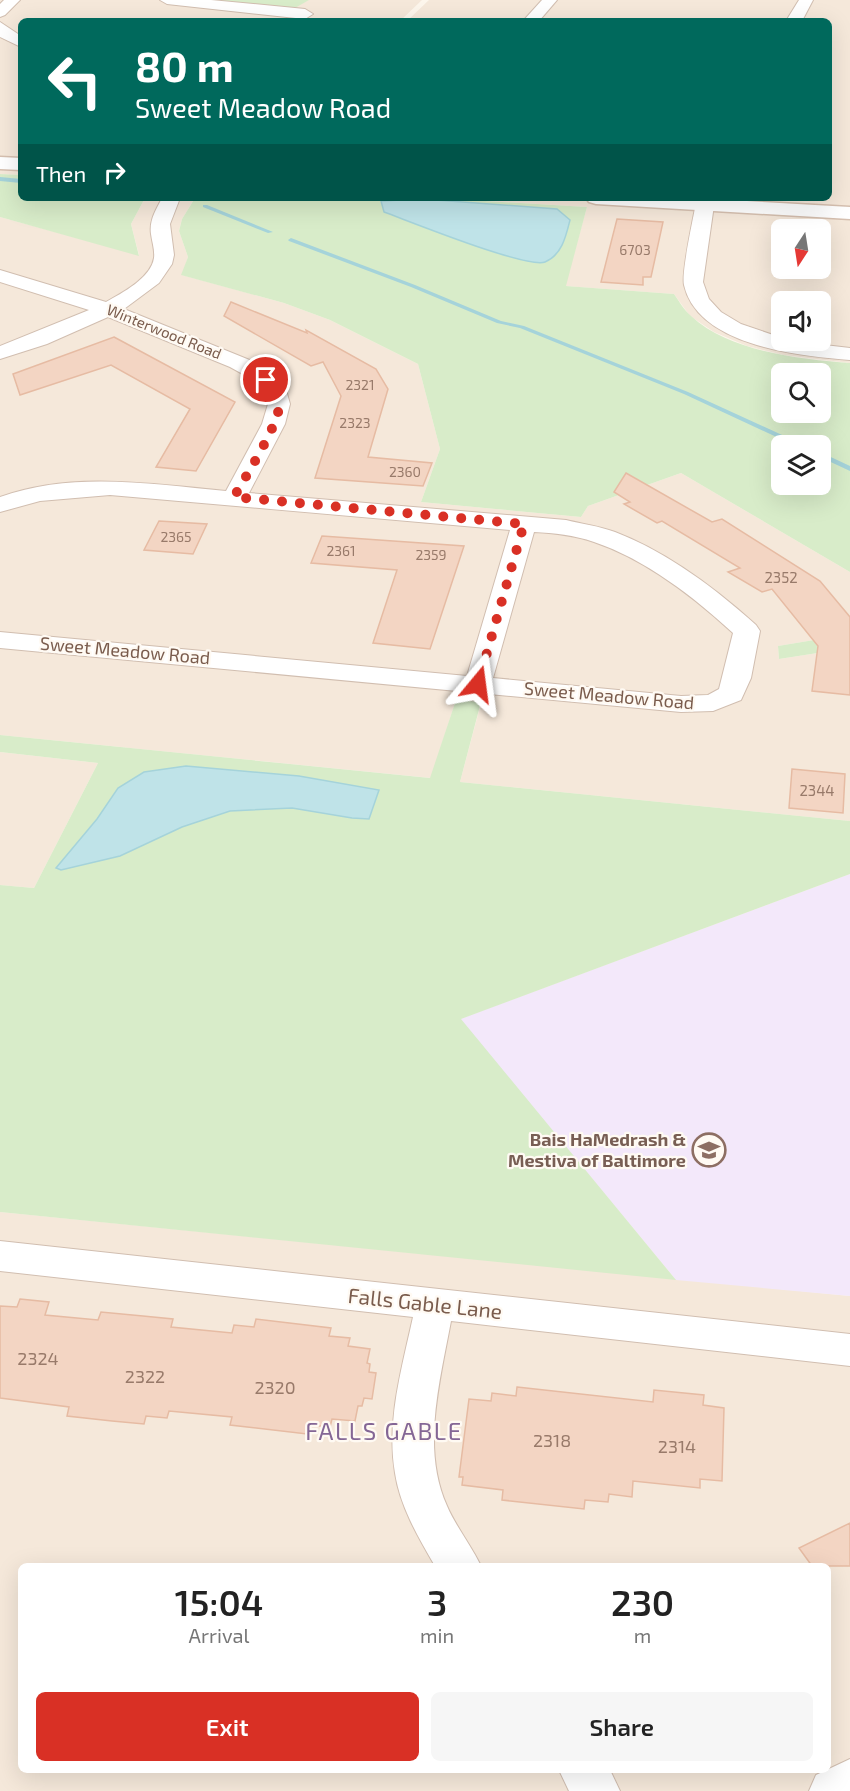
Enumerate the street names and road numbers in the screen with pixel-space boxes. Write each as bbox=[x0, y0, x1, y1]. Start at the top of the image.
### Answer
street label: Winterwood Road bbox=[104, 300, 224, 362]
street label: Sweet Meadow Road bbox=[39, 632, 211, 668]
street label: Sweet Meadow Road bbox=[523, 677, 695, 713]
street label: Falls Gable Lane bbox=[347, 1282, 503, 1323]

